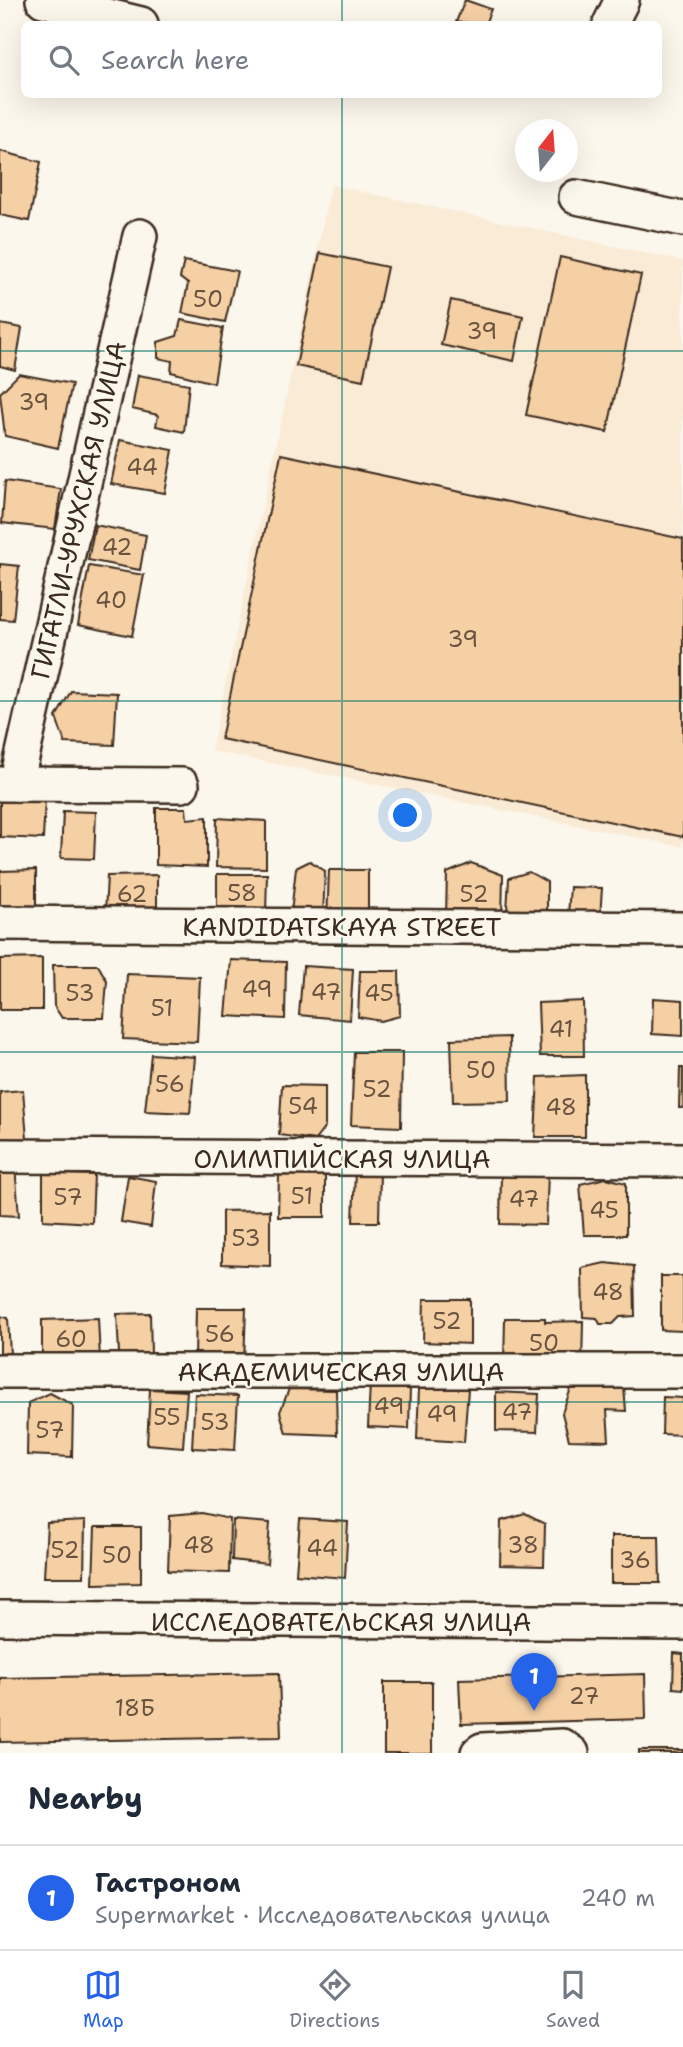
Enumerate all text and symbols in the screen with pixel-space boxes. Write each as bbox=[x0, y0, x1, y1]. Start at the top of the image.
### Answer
search box bbox=[21, 21, 662, 98]
icon: search bbox=[45, 41, 83, 79]
text: Search here bbox=[101, 42, 250, 77]
north arrow bbox=[515, 119, 578, 182]
house number: 50 bbox=[193, 284, 223, 314]
house number: 39 bbox=[467, 316, 497, 346]
street label: ГИГАТЛИ-УРУХСКАЯ УЛИЦА bbox=[22, 338, 134, 682]
house number: 39 bbox=[19, 387, 49, 417]
house number: 44 bbox=[126, 452, 158, 482]
house number: 42 bbox=[102, 532, 132, 562]
house number: 40 bbox=[95, 585, 127, 615]
house number: 39 bbox=[448, 624, 478, 654]
your location bbox=[388, 798, 422, 832]
house number: 58 bbox=[227, 878, 257, 908]
house number: 62 bbox=[117, 879, 147, 909]
house number: 52 bbox=[460, 879, 489, 909]
street label: KANDIDATSKAYA STREET bbox=[182, 909, 502, 944]
house number: 49 bbox=[241, 974, 273, 1004]
house number: 47 bbox=[311, 977, 341, 1007]
house number: 53 bbox=[65, 978, 95, 1008]
house number: 45 bbox=[364, 978, 394, 1008]
house number: 51 bbox=[151, 993, 173, 1023]
house number: 41 bbox=[549, 1014, 573, 1044]
house number: 50 bbox=[466, 1055, 496, 1085]
house number: 56 bbox=[155, 1069, 185, 1099]
house number: 52 bbox=[363, 1074, 392, 1104]
house number: 54 bbox=[288, 1091, 318, 1121]
house number: 48 bbox=[545, 1092, 577, 1122]
street label: ОЛИМПИЙСКАЯ УЛИЦА bbox=[193, 1141, 491, 1176]
house number: 51 bbox=[291, 1181, 313, 1211]
house number: 57 bbox=[53, 1182, 83, 1212]
house number: 47 bbox=[509, 1184, 539, 1214]
house number: 45 bbox=[589, 1195, 619, 1225]
house number: 53 bbox=[231, 1223, 261, 1253]
house number: 48 bbox=[592, 1277, 624, 1307]
house number: 52 bbox=[433, 1306, 462, 1336]
house number: 56 bbox=[205, 1319, 235, 1349]
house number: 60 bbox=[55, 1324, 87, 1354]
house number: 50 bbox=[529, 1328, 559, 1358]
street label: АКАДЕМИЧЕСКАЯ УЛИЦА bbox=[178, 1354, 504, 1389]
house number: 49 bbox=[373, 1391, 405, 1421]
house number: 47 bbox=[502, 1397, 532, 1427]
house number: 49 bbox=[426, 1399, 458, 1429]
house number: 55 bbox=[153, 1402, 181, 1432]
house number: 53 bbox=[200, 1407, 230, 1437]
house number: 57 bbox=[35, 1415, 65, 1445]
house number: 48 bbox=[183, 1530, 215, 1560]
house number: 38 bbox=[507, 1530, 539, 1560]
house number: 44 bbox=[306, 1533, 338, 1563]
house number: 52 bbox=[51, 1535, 80, 1565]
house number: 50 bbox=[102, 1540, 132, 1570]
house number: 36 bbox=[619, 1545, 651, 1575]
street label: ИССЛЕДОВАТЕЛЬСКАЯ УЛИЦА bbox=[151, 1604, 531, 1639]
pin: 1 bbox=[511, 1653, 557, 1711]
house number: 27 bbox=[569, 1681, 599, 1711]
house number: 18Б bbox=[115, 1693, 155, 1723]
text: Nearby bbox=[28, 1778, 143, 1819]
text: Гастроном bbox=[95, 1865, 241, 1900]
text: 1 bbox=[46, 1883, 56, 1913]
text: 240 m bbox=[581, 1883, 655, 1913]
text: Supermarket · Исследовательская улица bbox=[95, 1900, 550, 1930]
tab: Map bbox=[83, 1966, 124, 2033]
tab: Directions bbox=[290, 1966, 380, 2033]
tab: Saved bbox=[546, 1966, 600, 2033]

